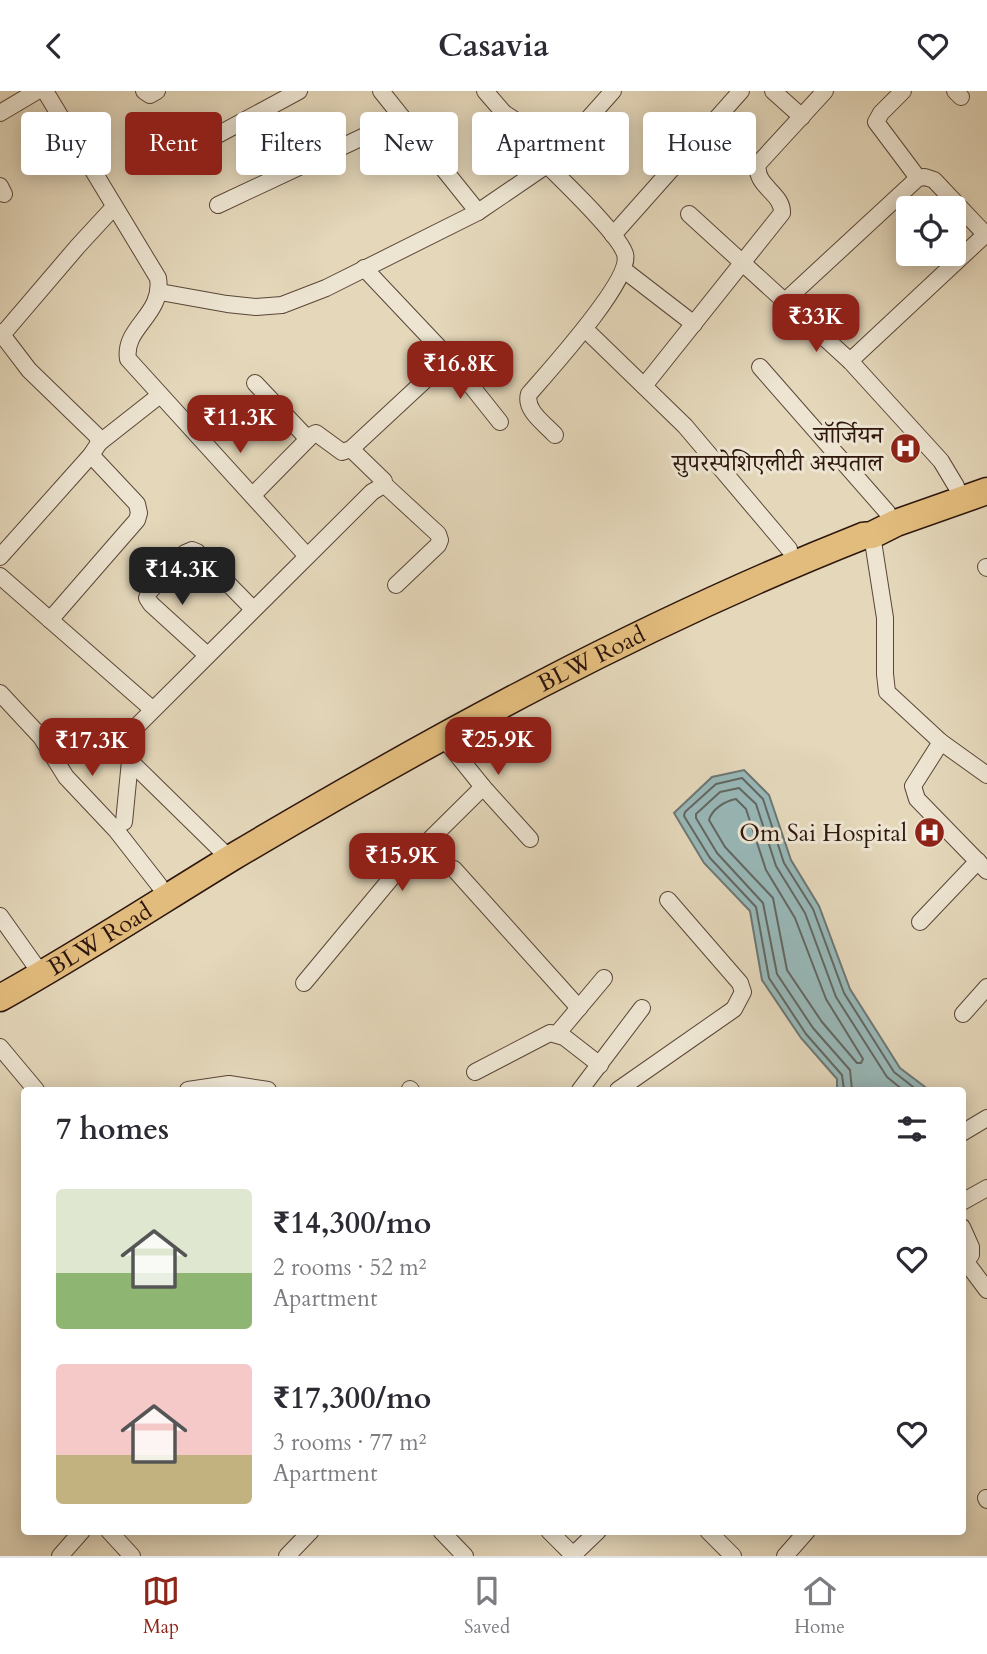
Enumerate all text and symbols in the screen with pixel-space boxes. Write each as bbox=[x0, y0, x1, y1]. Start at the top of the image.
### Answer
text: Casavia bbox=[438, 24, 549, 68]
icon: back bbox=[35, 27, 73, 65]
icon: heart bbox=[914, 27, 952, 65]
chip: Buy bbox=[21, 112, 111, 175]
chip: Rent bbox=[125, 112, 222, 175]
chip: Filters bbox=[236, 112, 346, 175]
chip: New bbox=[360, 112, 458, 175]
chip: Apartment bbox=[472, 112, 629, 175]
chip: House bbox=[643, 112, 756, 175]
map controls bbox=[896, 196, 966, 266]
button: locate bbox=[896, 196, 966, 266]
pin: ₹33K bbox=[775, 295, 857, 354]
text: ₹33K bbox=[788, 301, 844, 332]
pin: ₹16.8K bbox=[403, 341, 517, 401]
text: ₹16.8K bbox=[423, 348, 497, 379]
pin: ₹11.3K bbox=[183, 395, 297, 455]
text: ₹11.3K bbox=[203, 402, 277, 433]
place label: जाॅर्जियन सुपरस्पेशिएलीटी अस्पताल bbox=[671, 419, 885, 480]
hospital icon: जाॅर्जियन सुपरस्पेशिएलीटी अस्पताल bbox=[889, 432, 923, 466]
pin: ₹14.3K bbox=[125, 547, 239, 607]
text: ₹14.3K bbox=[145, 554, 219, 585]
street label: BLW Road bbox=[532, 618, 651, 700]
pin: ₹25.9K bbox=[441, 717, 555, 777]
pin: ₹17.3K bbox=[35, 719, 149, 778]
text: ₹25.9K bbox=[461, 724, 535, 755]
text: ₹17.3K bbox=[55, 725, 129, 756]
hospital icon: Om Sai Hospital bbox=[913, 816, 947, 850]
place label: Om Sai Hospital bbox=[739, 817, 907, 850]
pin: ₹15.9K bbox=[345, 833, 459, 893]
text: ₹15.9K bbox=[365, 840, 439, 871]
street label: BLW Road bbox=[42, 895, 159, 984]
text: 7 homes bbox=[56, 1109, 169, 1150]
icon: filters bbox=[893, 1110, 931, 1148]
text: ₹14,300/mo bbox=[273, 1203, 431, 1244]
icon: home bbox=[112, 1217, 196, 1301]
icon: heart bbox=[893, 1240, 931, 1278]
text: 2 rooms · 52 m² bbox=[273, 1252, 426, 1283]
text: Apartment bbox=[273, 1283, 377, 1314]
text: ₹17,300/mo bbox=[273, 1378, 431, 1419]
icon: home bbox=[112, 1392, 196, 1476]
icon: heart bbox=[893, 1415, 931, 1453]
text: 3 rooms · 77 m² bbox=[273, 1427, 426, 1458]
text: Apartment bbox=[273, 1458, 377, 1489]
tab: Map bbox=[142, 1572, 180, 1640]
tab: Saved bbox=[464, 1572, 510, 1640]
tab: Home bbox=[794, 1572, 845, 1640]

